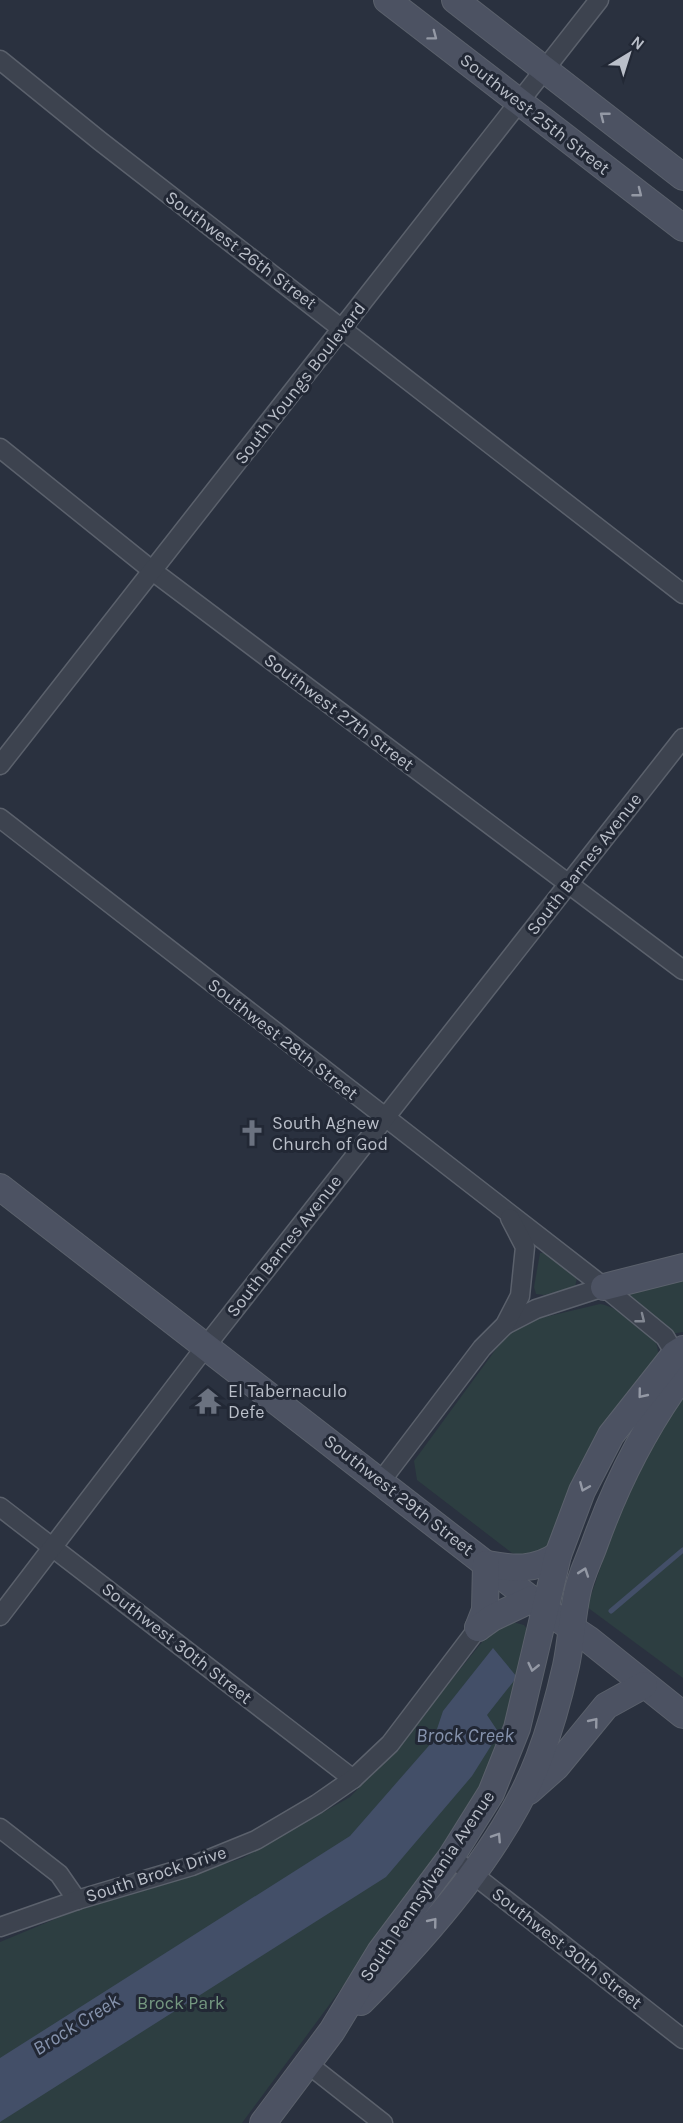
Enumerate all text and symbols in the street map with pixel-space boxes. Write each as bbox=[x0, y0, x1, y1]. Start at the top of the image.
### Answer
north arrow bbox=[599, 24, 659, 84]
one-way arrow bbox=[427, 28, 438, 39]
text: N bbox=[628, 32, 648, 54]
street label: Southwest 25th Street bbox=[456, 49, 614, 179]
one-way arrow bbox=[599, 112, 610, 123]
one-way arrow bbox=[631, 185, 642, 196]
street label: Southwest 26th Street bbox=[161, 186, 321, 314]
street label: South Youngs Boulevard bbox=[230, 297, 370, 469]
street label: Southwest 27th Street bbox=[260, 648, 419, 776]
street label: South Barnes Avenue bbox=[522, 789, 646, 939]
street label: Southwest 28th Street bbox=[203, 973, 363, 1105]
place label: South Agnew Church of God bbox=[272, 1112, 388, 1155]
church icon: South Agnew Church of God bbox=[237, 1118, 267, 1148]
street label: South Barnes Avenue bbox=[222, 1171, 346, 1321]
one-way arrow bbox=[634, 1311, 645, 1322]
place label: El Tabernaculo Defe bbox=[228, 1380, 347, 1423]
temple icon: El Tabernaculo Defe bbox=[193, 1386, 223, 1416]
one-way arrow bbox=[638, 1387, 649, 1398]
street label: Southwest 29th Street bbox=[320, 1430, 479, 1561]
one-way arrow bbox=[579, 1481, 591, 1492]
one-way arrow bbox=[577, 1567, 590, 1578]
street label: Southwest 30th Street bbox=[97, 1577, 257, 1709]
one-way arrow bbox=[528, 1662, 541, 1672]
one-way arrow bbox=[586, 1718, 597, 1729]
water label: Brock Creek bbox=[416, 1724, 515, 1747]
street label: South Pennsylvania Avenue bbox=[355, 1786, 499, 1986]
one-way arrow bbox=[489, 1833, 501, 1843]
street label: South Brock Drive bbox=[83, 1841, 229, 1907]
street label: Southwest 30th Street bbox=[487, 1882, 647, 2014]
one-way arrow bbox=[426, 1918, 437, 1929]
water label: Brock Creek bbox=[29, 1988, 125, 2060]
park label: Brock Park bbox=[137, 1992, 225, 2014]

